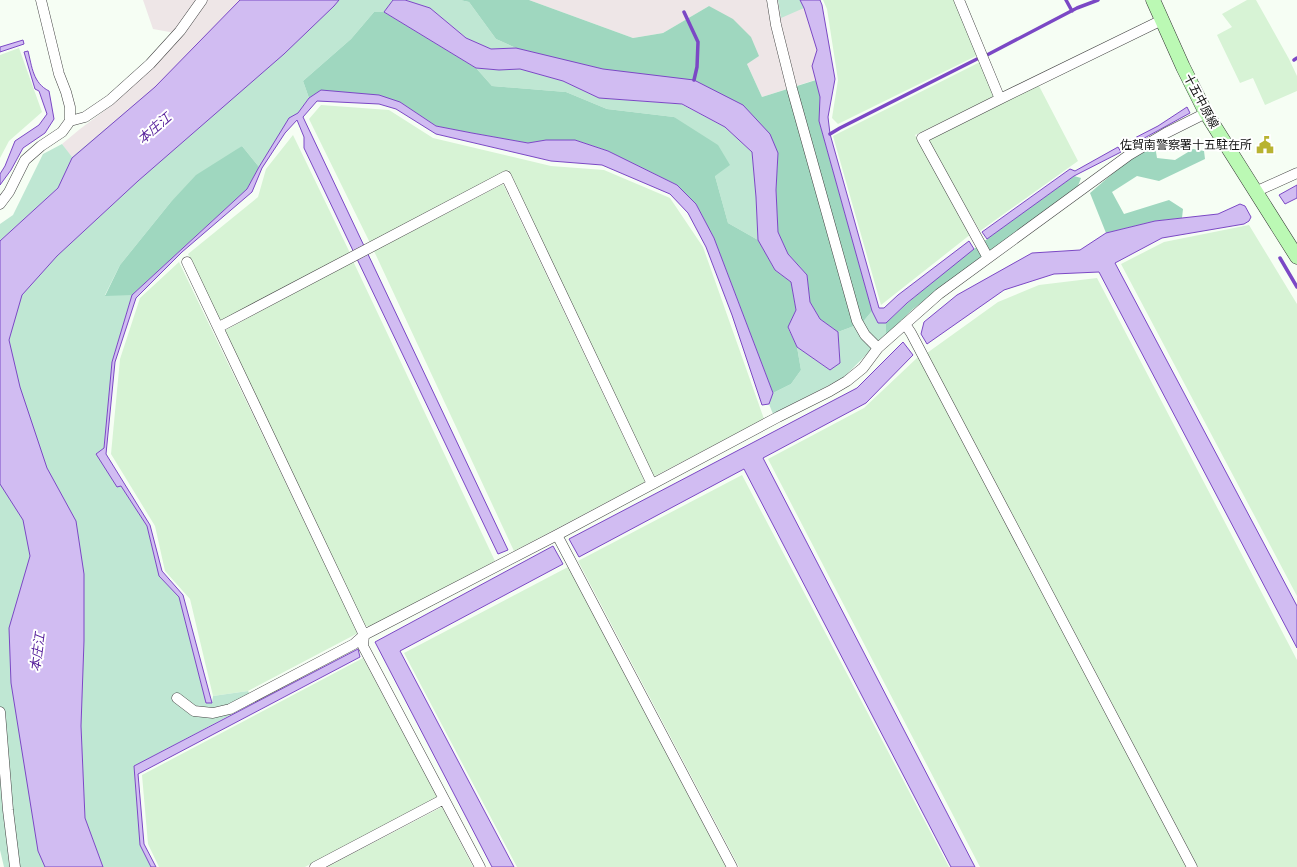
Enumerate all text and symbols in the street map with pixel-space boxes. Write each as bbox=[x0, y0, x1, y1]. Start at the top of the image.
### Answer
street label: 十五中原線 bbox=[1181, 71, 1222, 131]
water label: 本庄江 bbox=[134, 108, 176, 148]
public building icon: 佐賀南警察署十五駐在所 bbox=[1255, 135, 1275, 155]
place label: 佐賀南警察署十五駐在所 bbox=[1120, 137, 1252, 152]
water label: 本庄江 bbox=[26, 630, 49, 673]

